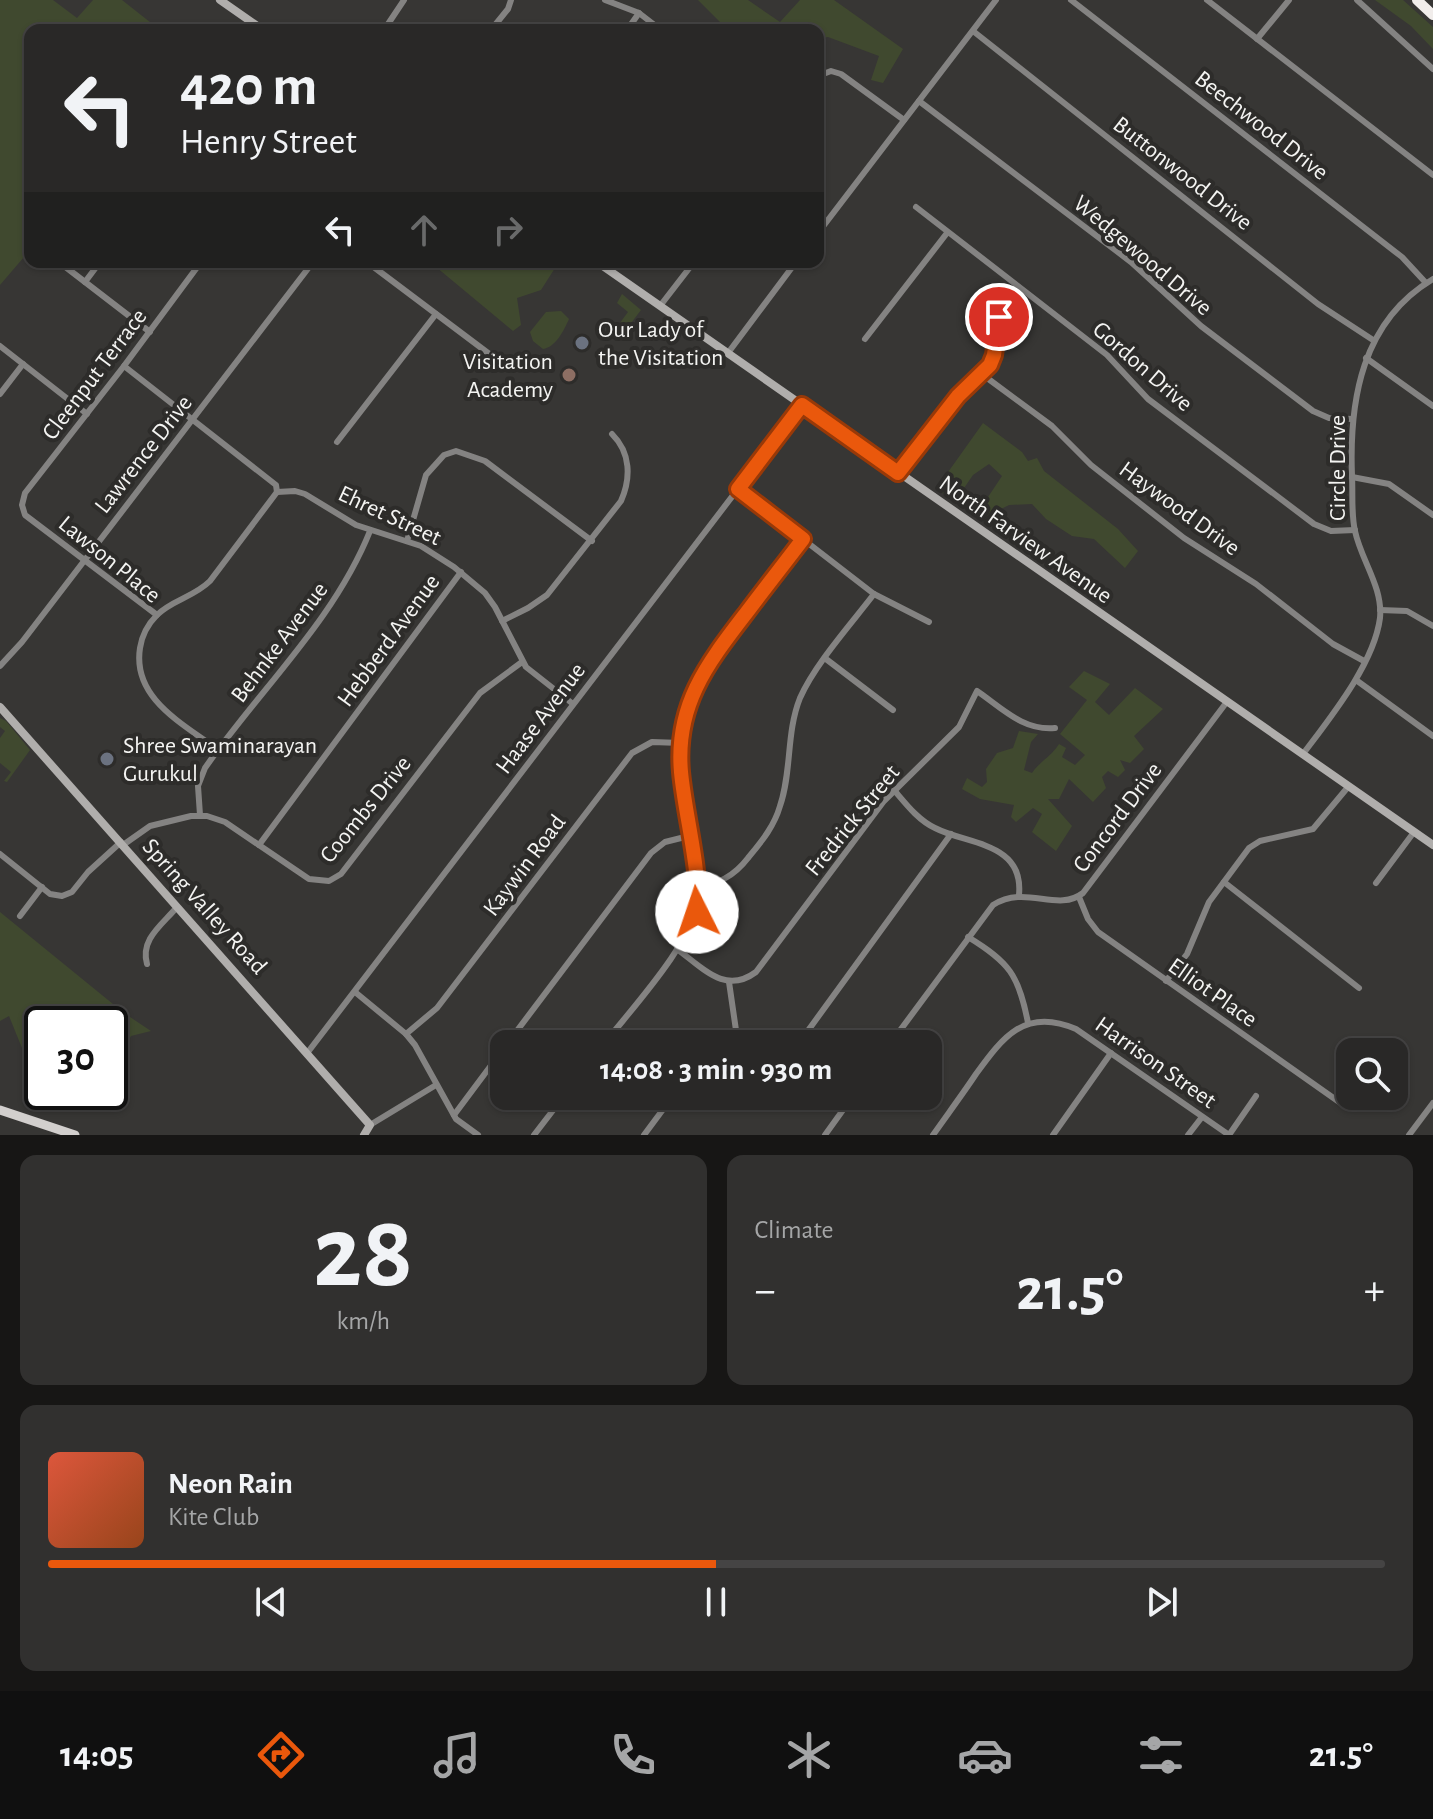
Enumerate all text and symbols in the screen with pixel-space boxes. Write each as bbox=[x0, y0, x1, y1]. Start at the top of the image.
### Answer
icon: left bbox=[48, 56, 152, 160]
text: 420 m bbox=[180, 59, 317, 115]
street label: Beechwood Drive bbox=[1190, 67, 1333, 185]
street label: Buttonwood Drive bbox=[1108, 112, 1256, 235]
text: Henry Street bbox=[180, 124, 357, 160]
street label: Wedgewood Drive bbox=[1069, 191, 1216, 320]
icon: left bbox=[318, 208, 362, 252]
icon: ahead bbox=[402, 208, 446, 252]
icon: right bbox=[486, 208, 530, 252]
pin bbox=[965, 283, 1033, 351]
icon: arrive bbox=[977, 295, 1021, 339]
street label: Cleenput Terrace bbox=[38, 305, 152, 444]
street label: Gordon Drive bbox=[1088, 317, 1197, 416]
place label: Our Lady of the Visitation bbox=[598, 318, 723, 370]
marker: Our Lady of the Visitation bbox=[573, 334, 591, 352]
place label: Visitation Academy bbox=[463, 350, 553, 402]
marker: Visitation Academy bbox=[560, 366, 578, 384]
street label: Lawrence Drive bbox=[91, 391, 197, 518]
street label: Circle Drive bbox=[1326, 415, 1350, 521]
street label: Haywood Drive bbox=[1115, 457, 1244, 560]
street label: North Farview Avenue bbox=[935, 471, 1116, 608]
street label: Ehret Street bbox=[334, 482, 445, 550]
street label: Lawson Place bbox=[54, 512, 165, 608]
street label: Hebberd Avenue bbox=[333, 570, 445, 711]
street label: Behnke Avenue bbox=[227, 578, 333, 707]
street label: Haase Avenue bbox=[491, 659, 590, 779]
place label: Shree Swaminarayan Gurukul bbox=[123, 734, 317, 786]
marker: Shree Swaminarayan Gurukul bbox=[98, 750, 116, 768]
street label: Coombs Drive bbox=[316, 752, 416, 868]
street label: Concord Drive bbox=[1069, 758, 1167, 877]
street label: Fredrick Street bbox=[801, 760, 905, 881]
street label: Kaywin Road bbox=[479, 810, 570, 921]
street label: Spring Valley Road bbox=[137, 834, 271, 979]
position arrow bbox=[655, 870, 739, 954]
street label: Elliot Place bbox=[1164, 954, 1261, 1032]
speed limit sign: 30 bbox=[24, 1006, 128, 1110]
street label: Harrison Street bbox=[1091, 1012, 1220, 1113]
map controls bbox=[1336, 1038, 1408, 1110]
button: search bbox=[1336, 1038, 1408, 1110]
text: 14:08 · 3 min · 930 m bbox=[600, 1055, 832, 1085]
text: 28 bbox=[313, 1202, 413, 1306]
text: Climate bbox=[755, 1217, 833, 1243]
text: 21.5° bbox=[1016, 1261, 1123, 1321]
text: − bbox=[755, 1269, 776, 1313]
text: + bbox=[1364, 1269, 1385, 1313]
text: km/h bbox=[336, 1308, 390, 1334]
text: Neon Rain bbox=[168, 1469, 293, 1499]
text: Kite Club bbox=[168, 1504, 259, 1530]
icon: previous bbox=[249, 1580, 293, 1624]
icon: pause bbox=[694, 1580, 738, 1624]
icon: next bbox=[1140, 1580, 1184, 1624]
icon: directions bbox=[253, 1727, 309, 1783]
icon: music bbox=[429, 1727, 485, 1783]
icon: phone bbox=[605, 1727, 661, 1783]
icon: climate bbox=[781, 1727, 837, 1783]
icon: car bbox=[957, 1727, 1013, 1783]
icon: filters bbox=[1133, 1727, 1189, 1783]
text: 14:05 bbox=[60, 1737, 134, 1773]
text: 21.5° bbox=[1309, 1737, 1373, 1773]

